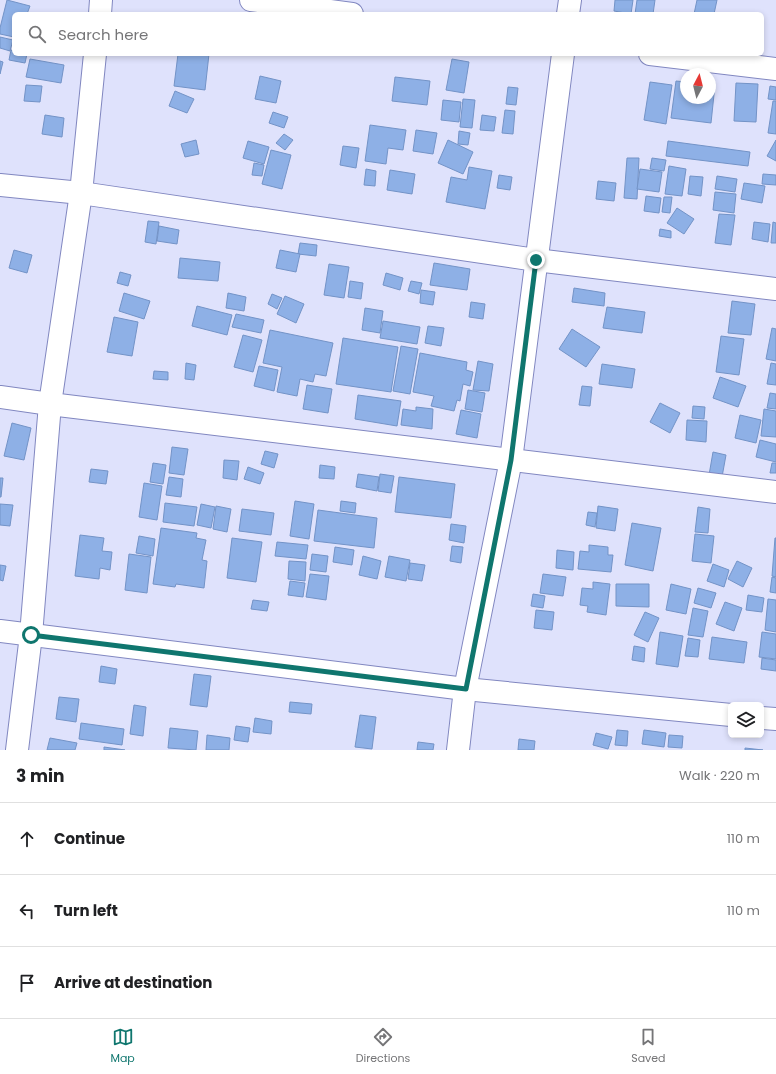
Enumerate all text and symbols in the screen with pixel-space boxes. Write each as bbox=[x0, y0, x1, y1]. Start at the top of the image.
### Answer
search box bbox=[12, 12, 764, 56]
icon: search bbox=[26, 23, 48, 45]
text: Search here bbox=[58, 24, 148, 45]
north arrow bbox=[680, 68, 716, 104]
route end bbox=[527, 251, 545, 269]
route start bbox=[22, 626, 40, 644]
map controls bbox=[728, 702, 764, 738]
button: layers bbox=[728, 702, 764, 738]
text: 3 min bbox=[16, 764, 64, 788]
text: Walk · 220 m bbox=[679, 766, 760, 785]
icon: ahead bbox=[16, 828, 38, 850]
text: Continue bbox=[54, 828, 125, 849]
text: 110 m bbox=[727, 829, 760, 848]
icon: left bbox=[16, 900, 38, 922]
text: Turn left bbox=[54, 900, 118, 921]
text: 110 m bbox=[727, 901, 760, 920]
icon: arrive bbox=[16, 972, 38, 994]
text: Arrive at destination bbox=[54, 972, 212, 993]
tab: Map bbox=[110, 1026, 135, 1067]
tab: Directions bbox=[356, 1026, 410, 1067]
tab: Saved bbox=[631, 1026, 666, 1067]

